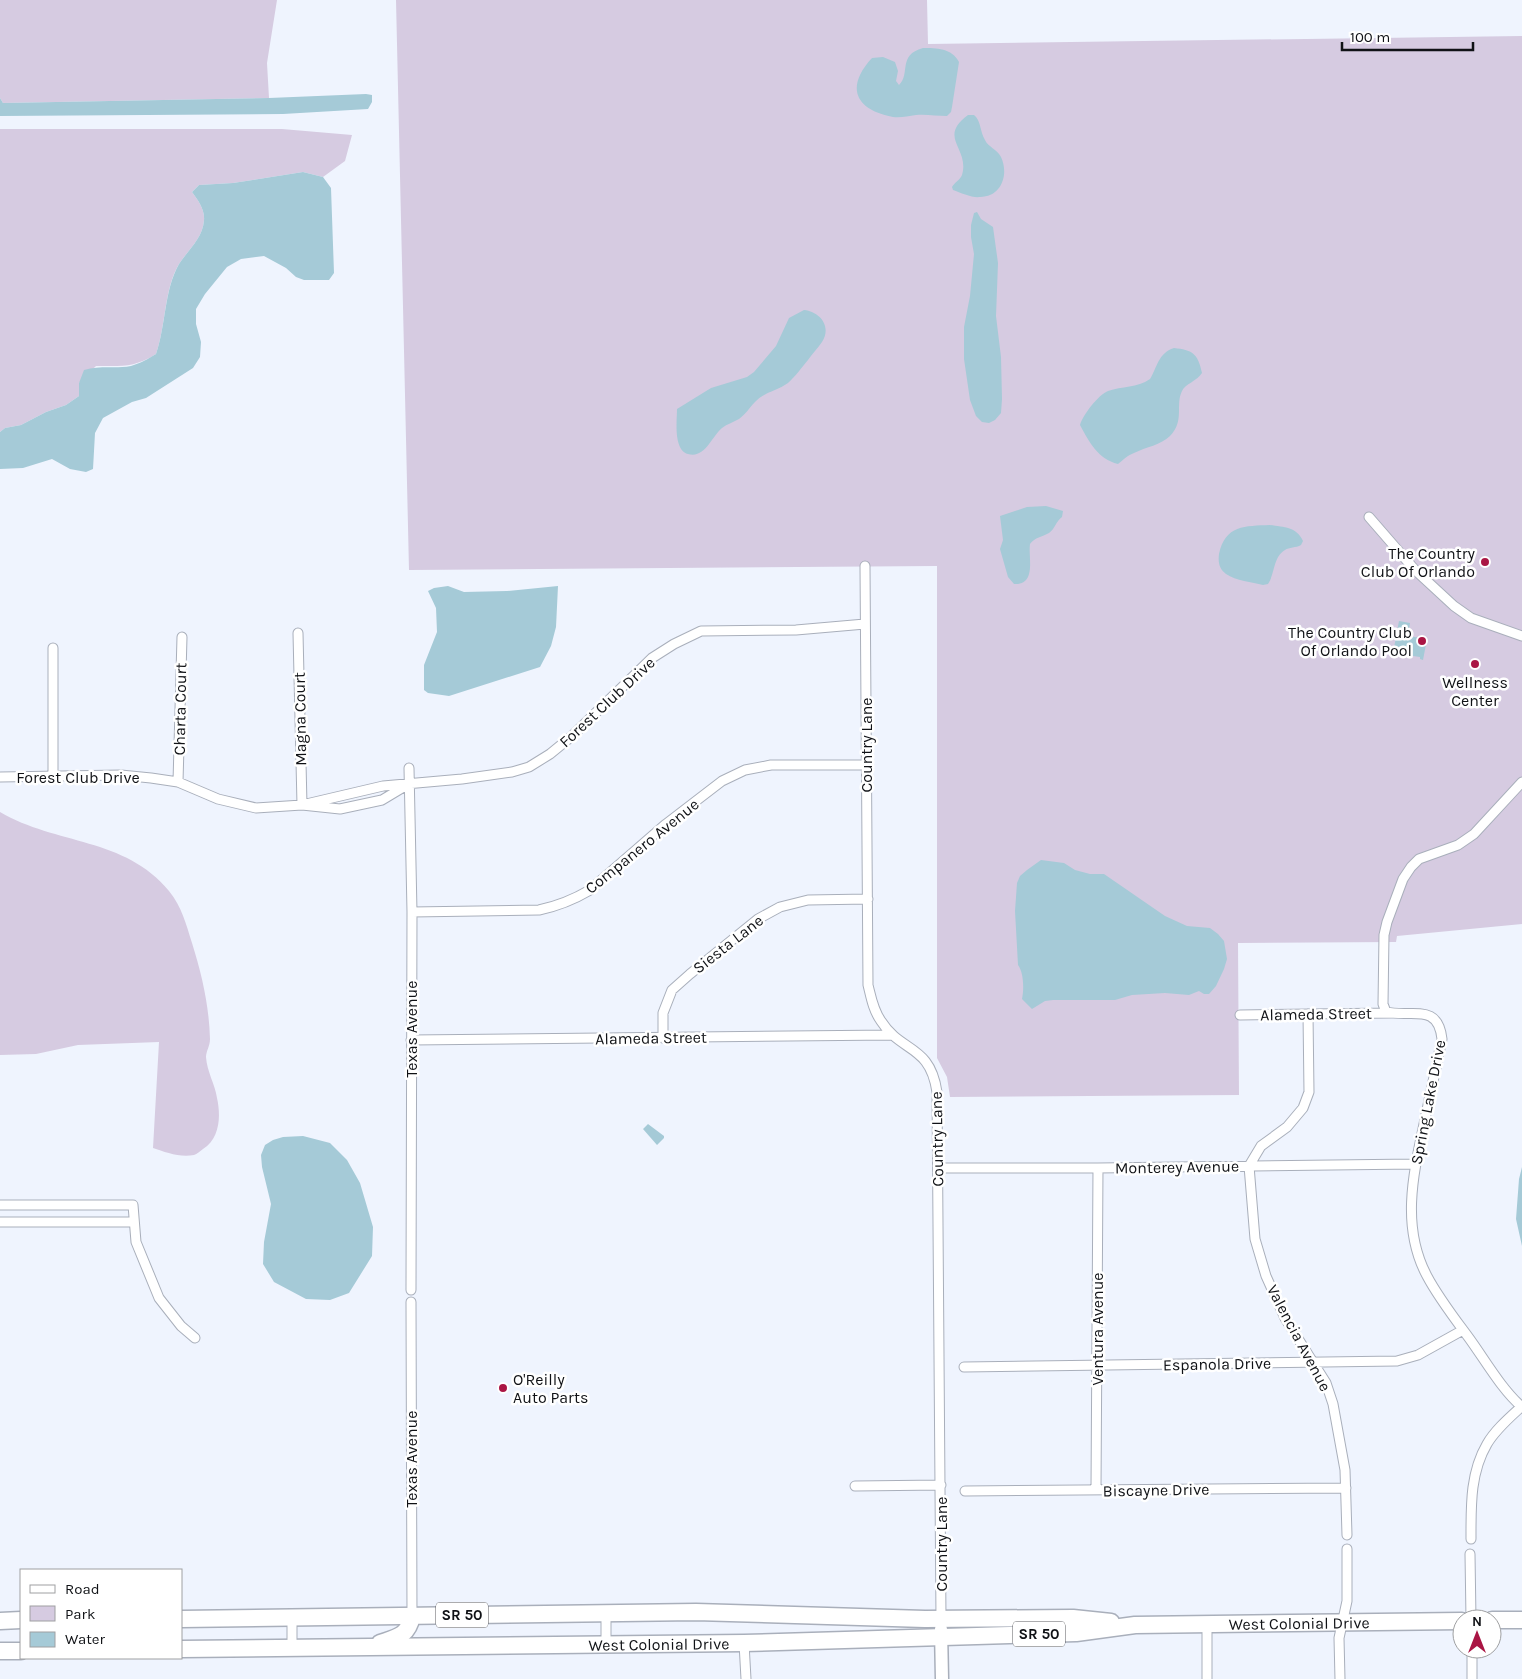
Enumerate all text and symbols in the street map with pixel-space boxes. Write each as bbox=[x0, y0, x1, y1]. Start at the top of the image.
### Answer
scale bar bbox=[1342, 20, 1473, 52]
text: 100 m bbox=[1350, 28, 1390, 46]
place label: The Country Club Of Orlando bbox=[1361, 544, 1476, 581]
marker: The Country Club Of Orlando bbox=[1479, 556, 1491, 568]
place label: The Country Club Of Orlando Pool bbox=[1288, 623, 1412, 660]
marker: The Country Club Of Orlando Pool bbox=[1416, 635, 1428, 647]
street label: Forest Club Drive bbox=[555, 653, 659, 751]
marker: Wellness Center bbox=[1469, 658, 1481, 670]
street label: Charta Court bbox=[170, 662, 190, 756]
street label: Magna Court bbox=[290, 672, 310, 766]
place label: Wellness Center bbox=[1442, 673, 1508, 710]
street label: Country Lane bbox=[857, 697, 876, 793]
street label: Forest Club Drive bbox=[16, 768, 140, 787]
street label: Companero Avenue bbox=[581, 794, 703, 898]
street label: Siesta Lane bbox=[689, 911, 767, 977]
street label: Texas Avenue bbox=[402, 981, 421, 1077]
street label: Alameda Street bbox=[1260, 1004, 1372, 1024]
street label: Alameda Street bbox=[595, 1028, 707, 1048]
street label: Spring Lake Drive bbox=[1407, 1038, 1449, 1166]
street label: Country Lane bbox=[927, 1091, 947, 1187]
street label: Monterey Avenue bbox=[1115, 1156, 1239, 1178]
street label: Ventura Avenue bbox=[1088, 1272, 1107, 1386]
street label: Valencia Avenue bbox=[1263, 1281, 1335, 1395]
street label: Espanola Drive bbox=[1163, 1354, 1271, 1374]
place label: O'Reilly Auto Parts bbox=[513, 1370, 588, 1407]
marker: O'Reilly Auto Parts bbox=[497, 1382, 509, 1394]
street label: Texas Avenue bbox=[402, 1411, 421, 1507]
street label: Biscayne Drive bbox=[1103, 1480, 1209, 1500]
street label: Country Lane bbox=[932, 1496, 951, 1592]
legend bbox=[20, 1569, 182, 1659]
text: Road bbox=[65, 1580, 100, 1598]
road number: SR 50 bbox=[436, 1602, 488, 1628]
text: Park bbox=[65, 1605, 95, 1623]
north arrow bbox=[1452, 1609, 1502, 1659]
street label: West Colonial Drive bbox=[1229, 1613, 1370, 1633]
text: N bbox=[1472, 1613, 1482, 1630]
road number: SR 50 bbox=[1013, 1622, 1065, 1646]
text: Water bbox=[65, 1630, 106, 1648]
street label: West Colonial Drive bbox=[588, 1634, 730, 1654]

